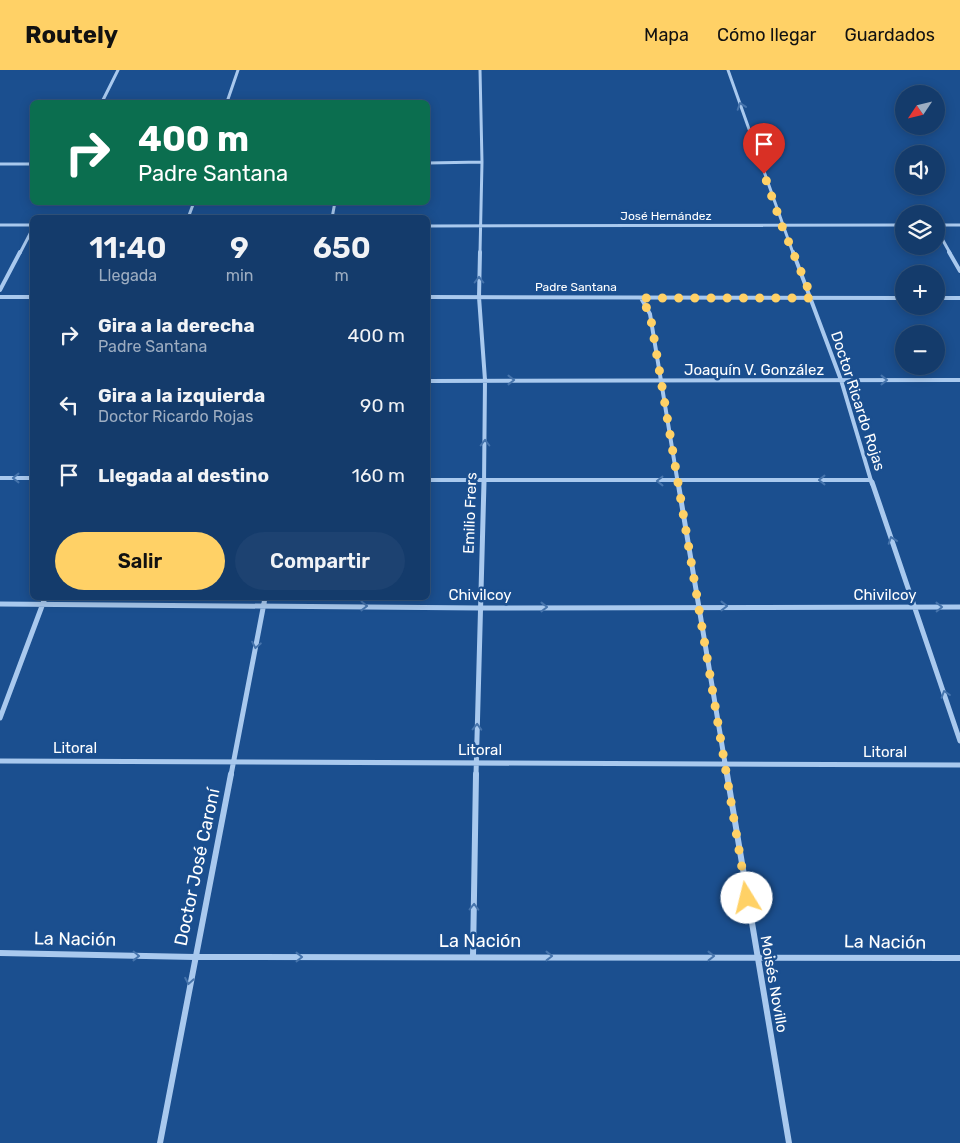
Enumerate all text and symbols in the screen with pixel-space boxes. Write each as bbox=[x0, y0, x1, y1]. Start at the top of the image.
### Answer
text: Routely bbox=[25, 21, 118, 49]
text: Mapa bbox=[644, 24, 689, 46]
text: Cómo llegar bbox=[717, 24, 816, 46]
text: Guardados bbox=[844, 24, 935, 46]
north arrow bbox=[895, 85, 945, 135]
map controls bbox=[895, 85, 945, 375]
one-way arrow bbox=[737, 103, 747, 111]
text: 400 m bbox=[138, 118, 249, 160]
icon: right bbox=[55, 120, 120, 185]
pin bbox=[743, 123, 785, 174]
icon: arrive bbox=[750, 130, 778, 158]
button: sound bbox=[895, 145, 945, 195]
text: Padre Santana bbox=[138, 160, 288, 187]
button: layers bbox=[895, 205, 945, 255]
street label: José Hernández bbox=[620, 209, 712, 223]
text: 11:40 bbox=[89, 230, 166, 266]
text: 9 bbox=[230, 230, 249, 266]
text: 650 bbox=[313, 230, 371, 266]
button: + bbox=[895, 265, 945, 315]
text: Llegada bbox=[99, 266, 157, 285]
text: min bbox=[226, 266, 253, 285]
text: m bbox=[335, 266, 349, 285]
one-way arrow bbox=[474, 276, 484, 284]
street label: Padre Santana bbox=[535, 280, 617, 294]
text: Gira a la derecha bbox=[98, 314, 255, 337]
icon: right bbox=[55, 321, 83, 349]
text: 400 m bbox=[348, 324, 405, 347]
button: − bbox=[895, 325, 945, 375]
street label: Doctor Ricardo Rojas bbox=[827, 329, 889, 473]
text: Padre Santana bbox=[98, 337, 207, 356]
street label: Joaquín V. González bbox=[684, 361, 824, 379]
one-way arrow bbox=[508, 375, 515, 385]
one-way arrow bbox=[880, 375, 888, 385]
text: Gira a la izquierda bbox=[98, 384, 265, 407]
icon: left bbox=[55, 391, 83, 419]
text: 90 m bbox=[360, 394, 405, 417]
text: Doctor Ricardo Rojas bbox=[98, 407, 253, 426]
one-way arrow bbox=[479, 438, 490, 446]
icon: arrive bbox=[55, 461, 83, 489]
text: Llegada al destino bbox=[98, 464, 269, 487]
text: 160 m bbox=[352, 464, 405, 487]
street label: Emilio Frers bbox=[460, 472, 480, 554]
one-way arrow bbox=[12, 473, 20, 483]
one-way arrow bbox=[818, 475, 826, 485]
one-way arrow bbox=[656, 476, 664, 486]
button: Salir bbox=[55, 532, 225, 590]
button: Compartir bbox=[235, 532, 405, 590]
one-way arrow bbox=[888, 537, 898, 545]
street label: Chivilcoy bbox=[448, 586, 512, 604]
street label: Chivilcoy bbox=[853, 586, 917, 604]
one-way arrow bbox=[360, 601, 368, 612]
one-way arrow bbox=[720, 601, 728, 611]
one-way arrow bbox=[540, 602, 548, 612]
one-way arrow bbox=[935, 602, 943, 612]
one-way arrow bbox=[251, 641, 262, 650]
one-way arrow bbox=[940, 691, 950, 699]
one-way arrow bbox=[471, 723, 482, 731]
street label: Litoral bbox=[53, 739, 97, 757]
street label: Litoral bbox=[458, 741, 502, 759]
street label: Litoral bbox=[863, 743, 907, 761]
street label: Doctor José Caroní bbox=[170, 785, 225, 948]
position arrow bbox=[720, 871, 772, 923]
one-way arrow bbox=[469, 903, 479, 911]
street label: La Nación bbox=[34, 927, 116, 951]
street label: La Nación bbox=[439, 930, 521, 952]
street label: La Nación bbox=[844, 930, 926, 954]
street label: Moisés Novillo bbox=[757, 934, 791, 1034]
one-way arrow bbox=[132, 950, 140, 961]
one-way arrow bbox=[545, 951, 553, 961]
one-way arrow bbox=[708, 951, 715, 961]
one-way arrow bbox=[295, 952, 303, 962]
one-way arrow bbox=[185, 976, 195, 985]

